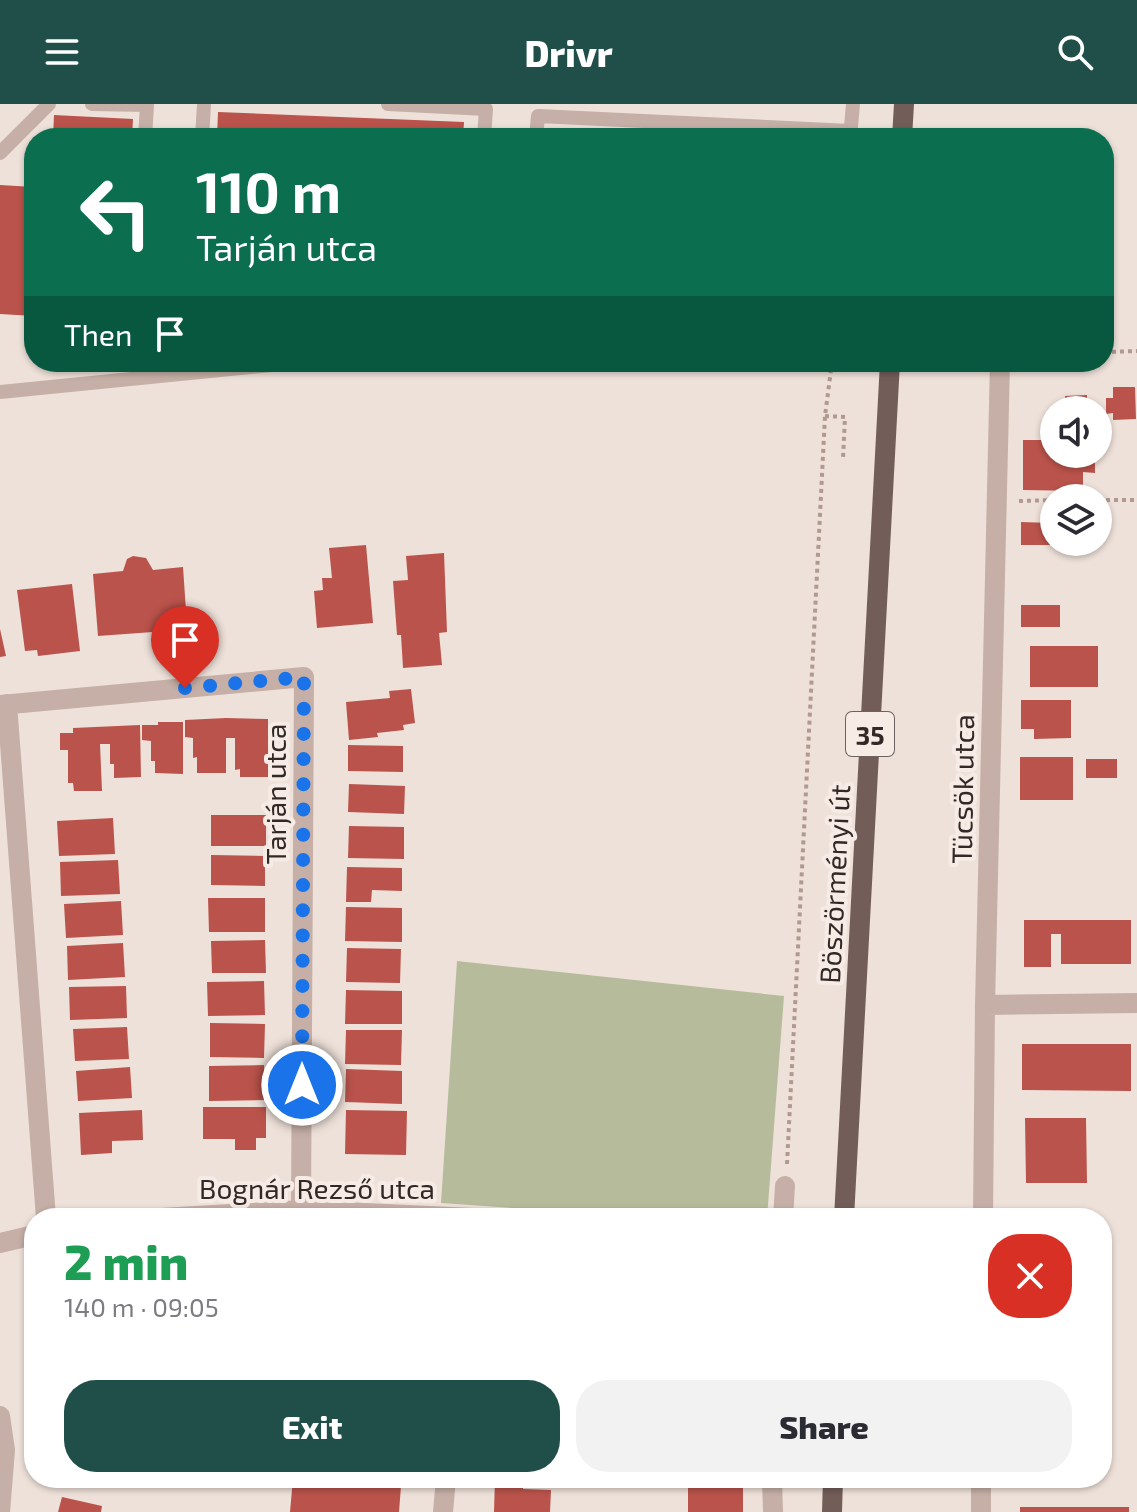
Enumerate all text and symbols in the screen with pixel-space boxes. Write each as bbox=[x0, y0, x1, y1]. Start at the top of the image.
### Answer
icon: menu bbox=[40, 30, 84, 74]
icon: search bbox=[1053, 30, 1097, 74]
text: Drivr bbox=[524, 31, 613, 74]
text: 110 m bbox=[196, 157, 341, 224]
icon: left bbox=[64, 160, 168, 264]
text: Tarján utca bbox=[196, 225, 377, 268]
icon: arrive bbox=[148, 312, 192, 356]
text: Then bbox=[64, 316, 132, 352]
map controls bbox=[1040, 396, 1112, 556]
button: sound bbox=[1040, 396, 1112, 468]
button: layers bbox=[1040, 484, 1112, 556]
pin bbox=[151, 606, 219, 688]
icon: arrive bbox=[163, 618, 207, 662]
road number: 35 bbox=[846, 712, 894, 756]
street label: Tücsök utca bbox=[944, 714, 980, 864]
street label: Tarján utca bbox=[258, 724, 292, 864]
street label: Böszörményi út bbox=[812, 784, 856, 984]
position arrow bbox=[260, 1043, 344, 1127]
street label: Bognár Rezső utca bbox=[199, 1171, 435, 1205]
text: 2 min bbox=[64, 1232, 188, 1290]
button: close bbox=[988, 1234, 1072, 1318]
text: 140 m · 09:05 bbox=[64, 1291, 219, 1322]
button: Exit bbox=[64, 1380, 560, 1472]
button: Share bbox=[576, 1380, 1072, 1472]

